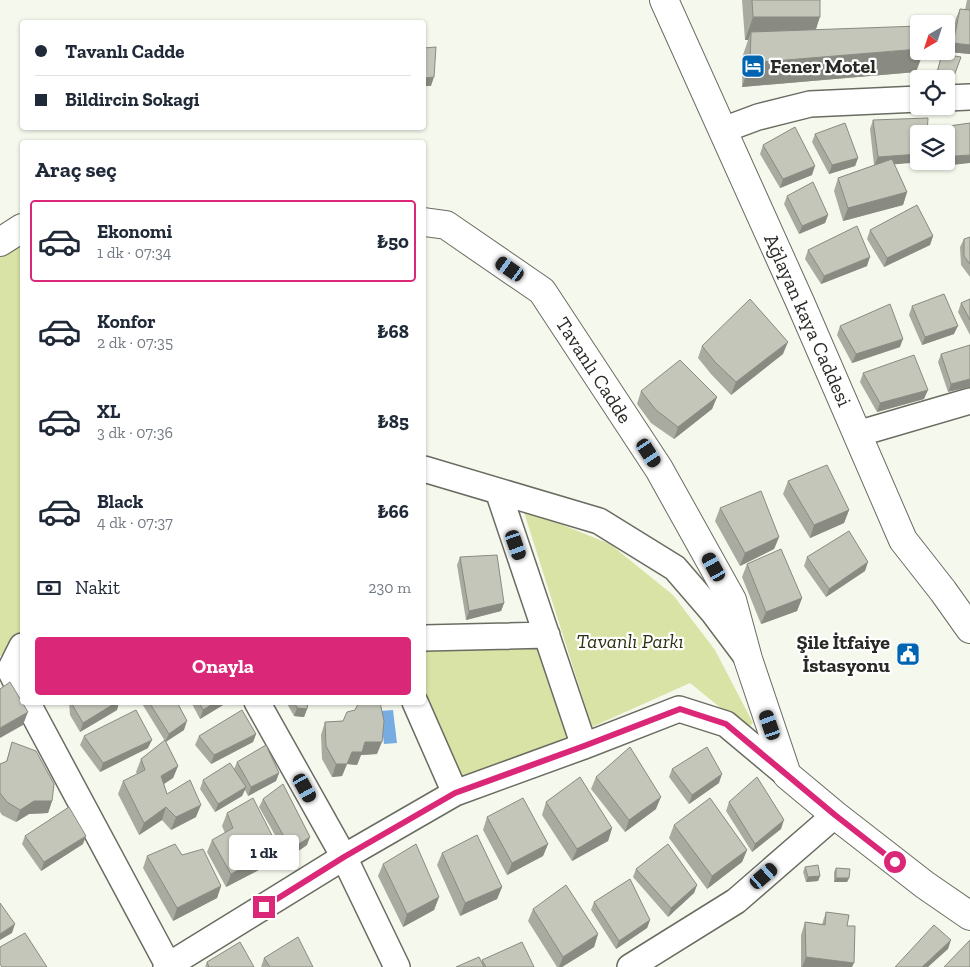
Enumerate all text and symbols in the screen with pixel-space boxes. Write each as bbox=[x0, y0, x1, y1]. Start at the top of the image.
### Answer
north arrow bbox=[910, 15, 955, 60]
map controls bbox=[910, 15, 955, 170]
text: Tavanlı Cadde bbox=[65, 40, 185, 63]
hotel icon: Fener Motel bbox=[740, 53, 766, 79]
place label: Fener Motel bbox=[770, 54, 876, 78]
button: locate bbox=[910, 70, 955, 115]
text: Bildircin Sokagi bbox=[65, 88, 199, 111]
button: layers bbox=[910, 125, 955, 170]
text: Araç seç bbox=[35, 156, 117, 183]
icon: car bbox=[37, 219, 82, 264]
text: Ekonomi bbox=[97, 220, 172, 243]
text: ₺50 bbox=[377, 230, 409, 253]
street label: Ağlayan kaya Caddesi bbox=[759, 230, 857, 410]
text: 1 dk · 07:34 bbox=[97, 243, 171, 262]
car bbox=[493, 254, 526, 284]
icon: car bbox=[37, 309, 82, 354]
text: Konfor bbox=[97, 310, 156, 333]
street label: Tavanlı Cadde bbox=[551, 312, 637, 428]
text: ₺68 bbox=[377, 320, 409, 343]
text: 2 dk · 07:35 bbox=[97, 333, 173, 352]
icon: car bbox=[37, 399, 82, 444]
text: XL bbox=[97, 400, 120, 423]
text: ₺85 bbox=[377, 410, 409, 433]
text: 3 dk · 07:36 bbox=[97, 423, 173, 442]
car bbox=[634, 436, 663, 470]
icon: car bbox=[37, 489, 82, 534]
text: Black bbox=[97, 490, 143, 513]
text: ₺66 bbox=[377, 500, 409, 523]
text: 4 dk · 07:37 bbox=[97, 513, 173, 532]
car bbox=[504, 528, 527, 562]
car bbox=[700, 550, 727, 584]
icon: cash bbox=[35, 574, 63, 602]
text: Nakit bbox=[75, 576, 120, 599]
text: 230 m bbox=[368, 578, 411, 597]
park label: Tavanlı Parkı bbox=[576, 629, 684, 653]
place label: Şile İtfaiye İstasyonu bbox=[796, 630, 890, 677]
button: Onayla bbox=[35, 637, 411, 695]
public building icon: Şile İtfaiye İstasyonu bbox=[895, 641, 921, 667]
car bbox=[758, 708, 781, 742]
car bbox=[291, 771, 318, 805]
callout: 1 dk bbox=[229, 834, 299, 870]
text: 1 dk bbox=[250, 843, 278, 862]
route start bbox=[884, 851, 906, 873]
car bbox=[747, 860, 780, 892]
route end bbox=[253, 896, 275, 918]

